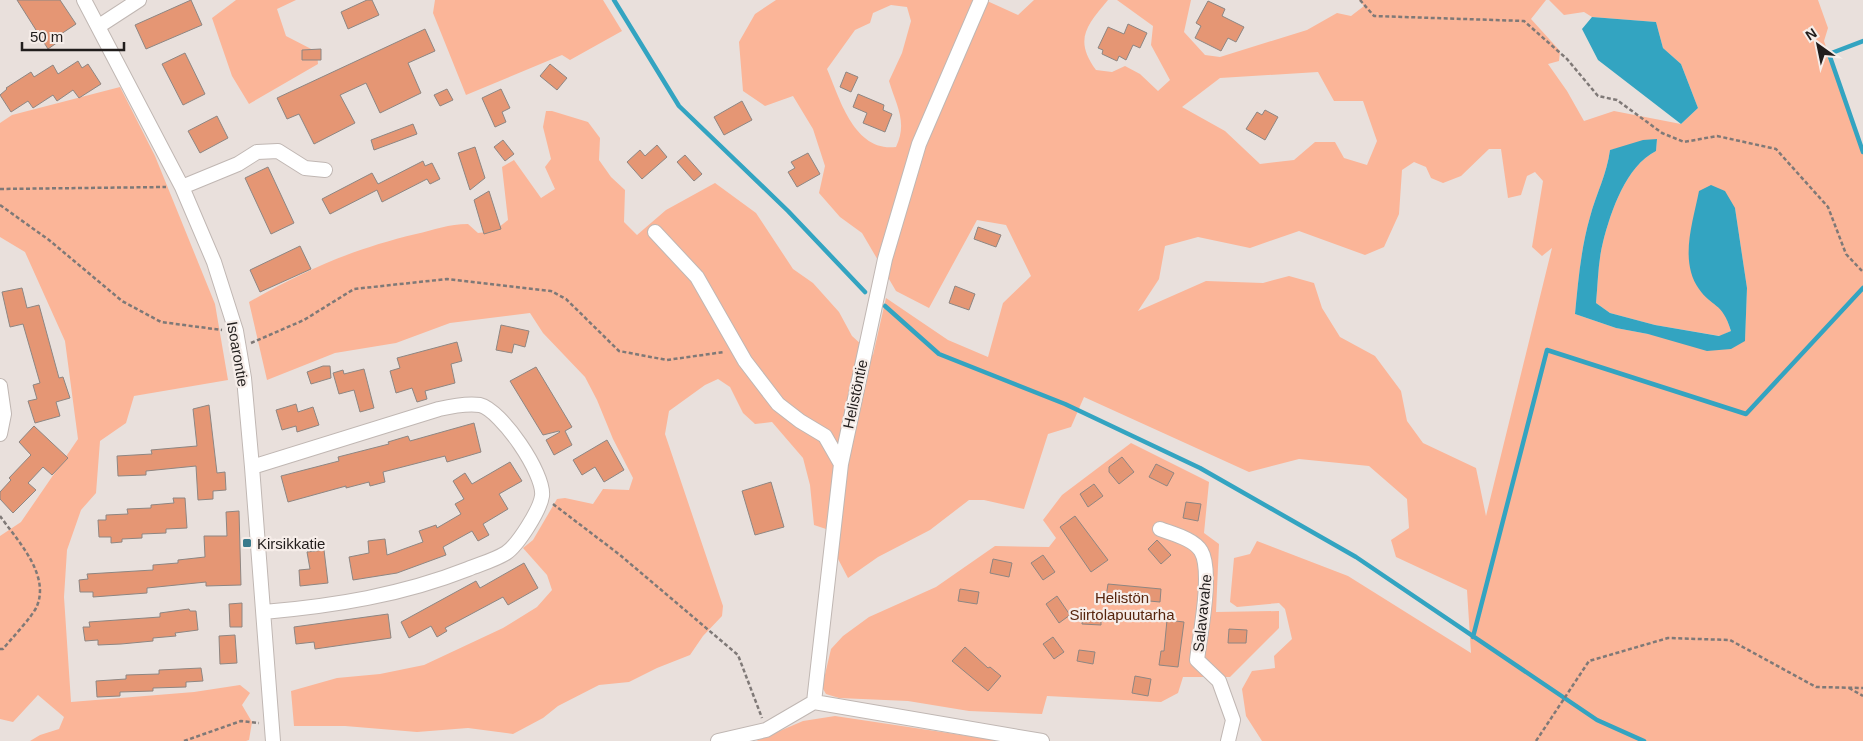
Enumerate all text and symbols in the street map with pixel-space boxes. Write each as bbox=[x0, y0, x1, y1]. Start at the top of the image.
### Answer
scale bar bbox=[22, 20, 125, 52]
north arrow bbox=[1793, 20, 1843, 70]
text: N bbox=[1802, 25, 1820, 44]
text: 50 m bbox=[30, 28, 63, 45]
street label: Isoarontie bbox=[224, 320, 252, 388]
street label: Helistöntie bbox=[839, 358, 871, 430]
place label: Kirsikkatie bbox=[257, 535, 325, 552]
marker: Kirsikkatie bbox=[241, 537, 253, 549]
street label: Salavavahe bbox=[1189, 573, 1215, 653]
park label: Helistön Siirtolapuutarha bbox=[1069, 589, 1175, 623]

